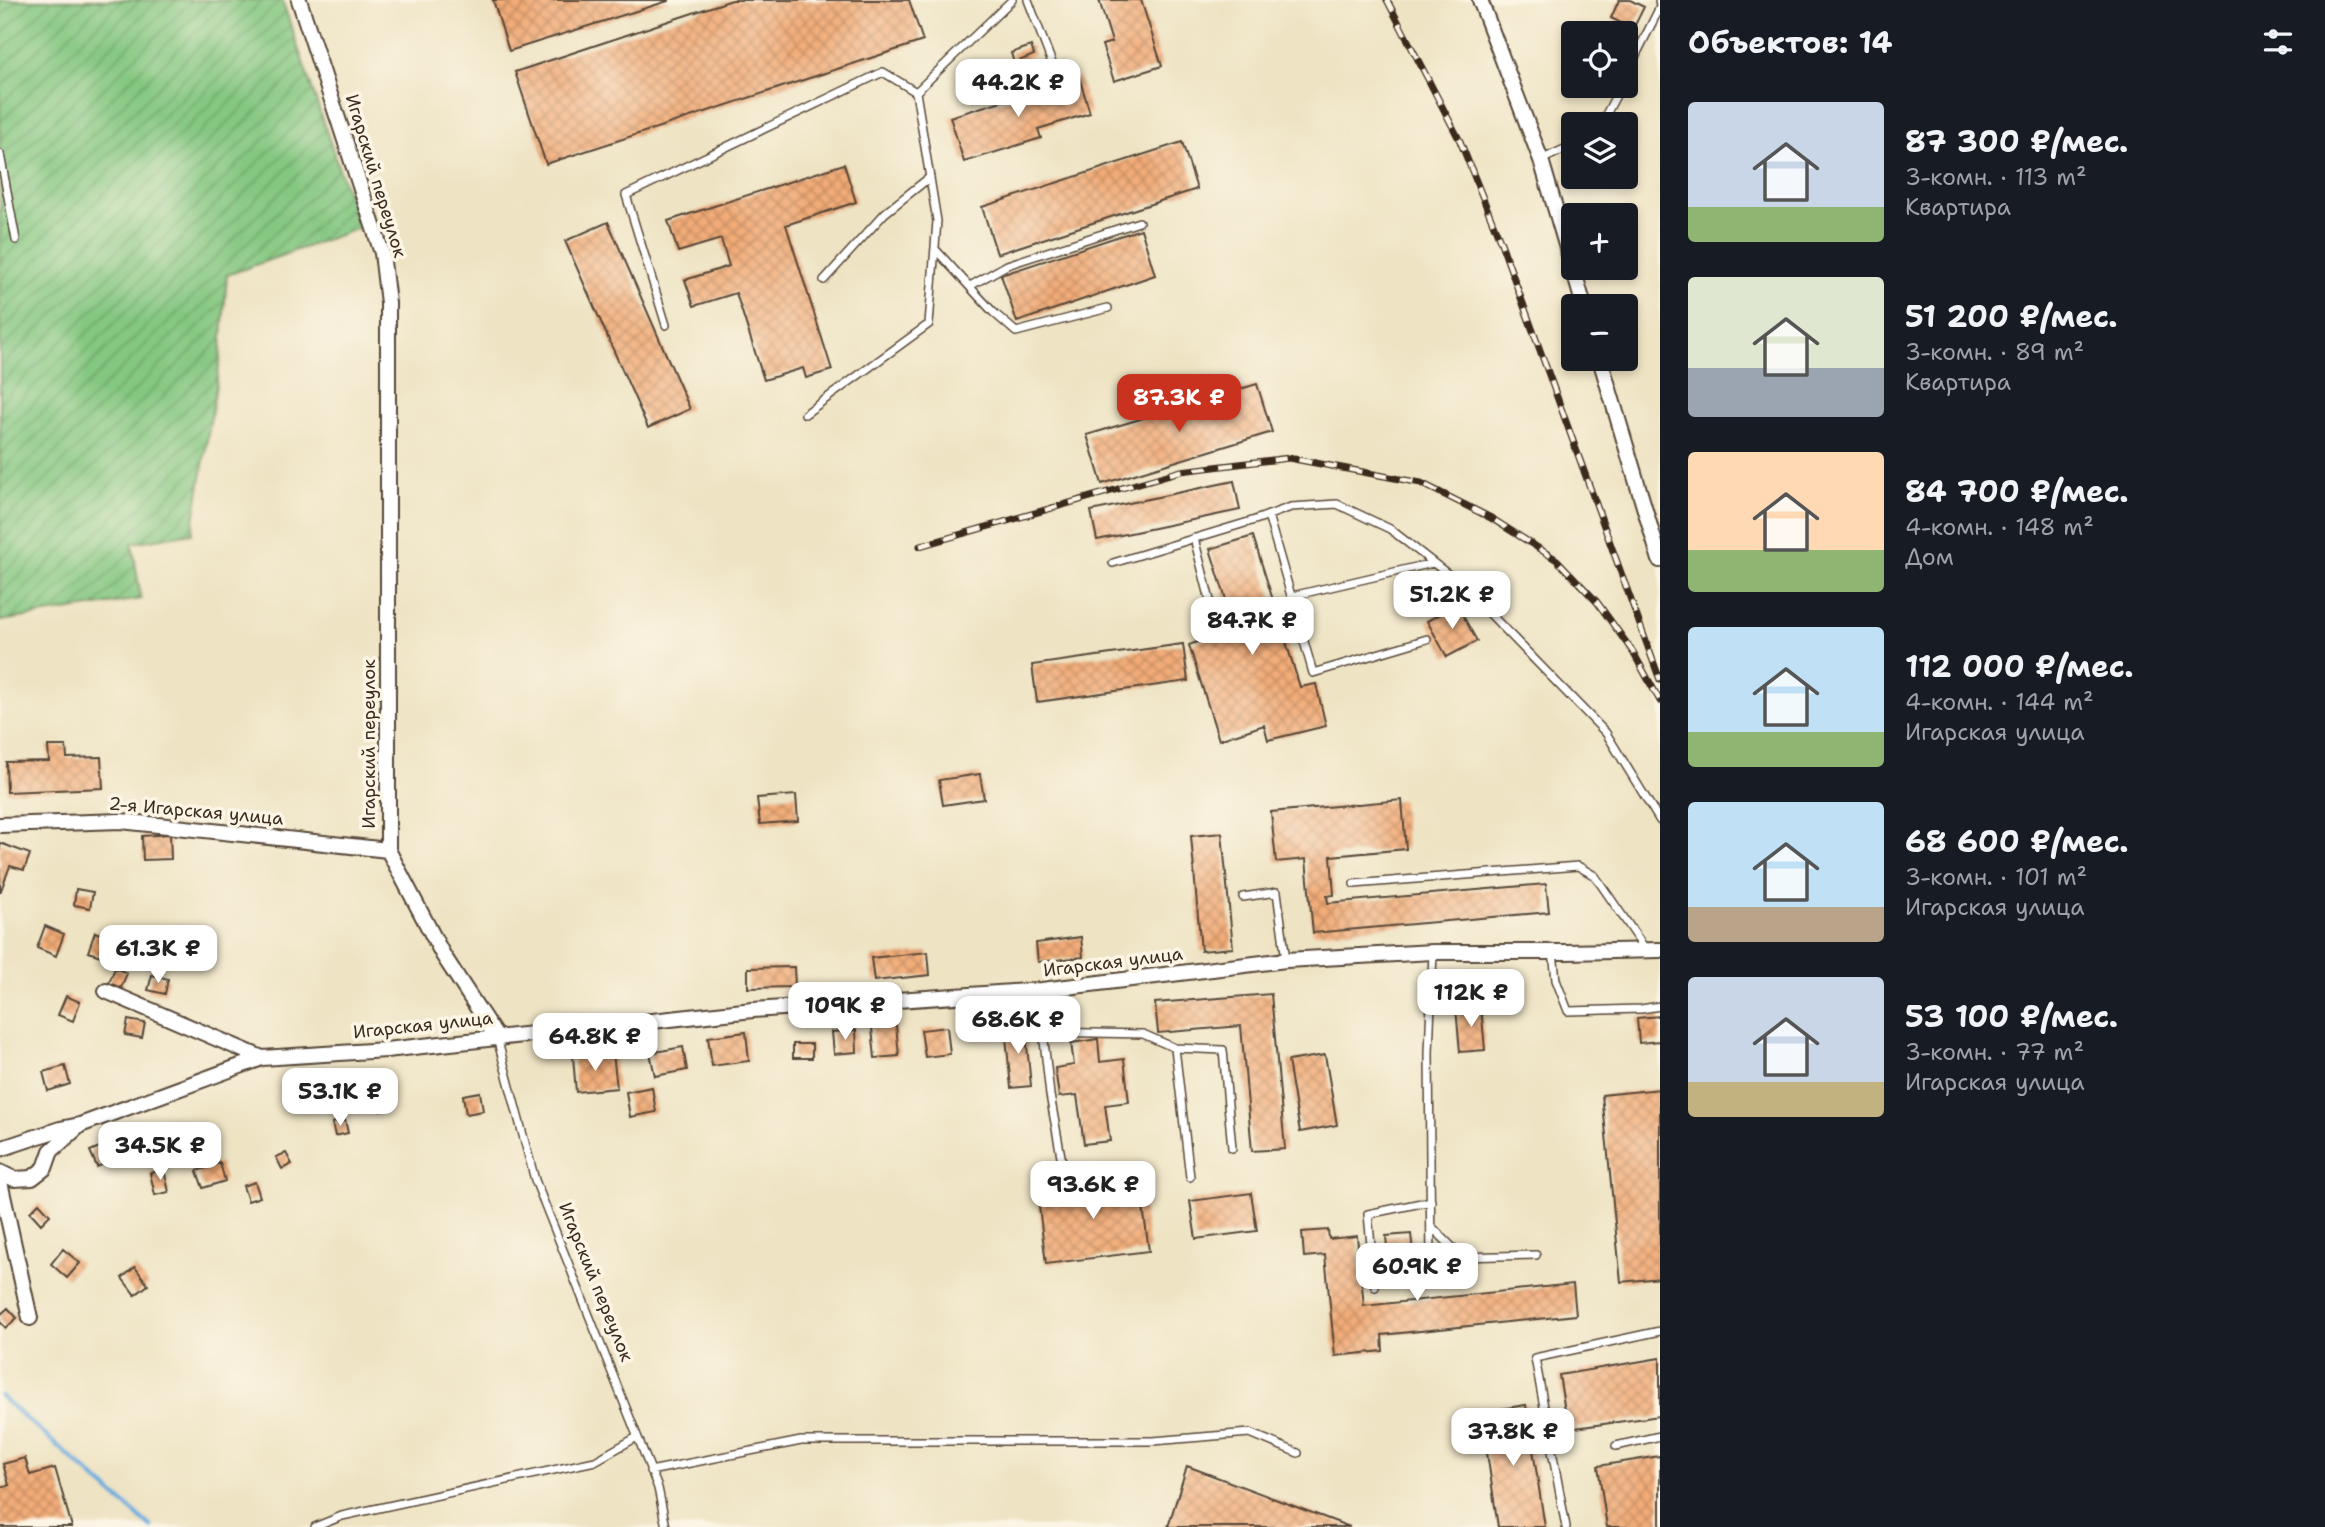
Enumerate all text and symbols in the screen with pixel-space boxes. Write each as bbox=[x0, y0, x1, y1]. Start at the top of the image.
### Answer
map controls bbox=[1561, 21, 1638, 371]
button: locate bbox=[1561, 21, 1638, 98]
text: Объектов: 14 bbox=[1688, 22, 1893, 63]
icon: filters bbox=[2259, 23, 2297, 61]
pin: 44.2K ₽ bbox=[953, 60, 1083, 119]
text: 44.2K ₽ bbox=[971, 67, 1065, 97]
street label: Игарский переулок bbox=[340, 91, 412, 261]
button: layers bbox=[1561, 112, 1638, 189]
text: 87 300 ₽/мес. bbox=[1905, 121, 2128, 162]
icon: home bbox=[1744, 130, 1828, 214]
text: 3-комн. · 113 m² bbox=[1905, 162, 2087, 192]
text: Квартира bbox=[1905, 192, 2011, 222]
button: + bbox=[1561, 203, 1638, 280]
button: − bbox=[1561, 294, 1638, 371]
text: 51 200 ₽/мес. bbox=[1905, 296, 2118, 337]
icon: home bbox=[1744, 305, 1828, 389]
text: 3-комн. · 89 m² bbox=[1905, 337, 2084, 367]
text: Квартира bbox=[1905, 367, 2011, 397]
pin: 87.3K ₽ bbox=[1114, 374, 1244, 434]
text: 87.3K ₽ bbox=[1133, 382, 1225, 412]
text: 84 700 ₽/мес. bbox=[1905, 471, 2129, 512]
icon: home bbox=[1744, 480, 1828, 564]
text: 4-комн. · 148 m² bbox=[1905, 512, 2094, 542]
text: Дом bbox=[1905, 542, 1954, 572]
pin: 51.2K ₽ bbox=[1387, 572, 1517, 631]
text: 51.2K ₽ bbox=[1409, 579, 1495, 609]
pin: 84.7K ₽ bbox=[1187, 598, 1317, 657]
text: 84.7K ₽ bbox=[1207, 605, 1297, 635]
text: 112 000 ₽/мес. bbox=[1905, 646, 2134, 687]
icon: home bbox=[1744, 655, 1828, 739]
street label: Игарский переулок bbox=[357, 659, 381, 829]
text: 4-комн. · 144 m² bbox=[1905, 687, 2094, 717]
text: Игарская улица bbox=[1905, 717, 2085, 747]
street label: 2-я Игарская улица bbox=[108, 791, 284, 831]
text: 68 600 ₽/мес. bbox=[1905, 821, 2129, 862]
icon: home bbox=[1744, 830, 1828, 914]
text: 3-комн. · 101 m² bbox=[1905, 862, 2087, 892]
text: Игарская улица bbox=[1905, 892, 2085, 922]
pin: 61.3K ₽ bbox=[93, 926, 223, 985]
text: 61.3K ₽ bbox=[115, 933, 201, 963]
street label: Игарская улица bbox=[1042, 942, 1184, 982]
pin: 112K ₽ bbox=[1414, 970, 1528, 1029]
text: 112K ₽ bbox=[1433, 977, 1509, 1007]
pin: 109K ₽ bbox=[788, 982, 902, 1042]
text: 109K ₽ bbox=[804, 990, 886, 1020]
pin: 68.6K ₽ bbox=[953, 996, 1083, 1056]
text: 53 100 ₽/мес. bbox=[1905, 996, 2118, 1037]
text: 68.6K ₽ bbox=[971, 1004, 1065, 1034]
icon: home bbox=[1744, 1005, 1828, 1089]
street label: Игарская улица bbox=[352, 1006, 494, 1044]
pin: 64.8K ₽ bbox=[530, 1014, 660, 1073]
text: 64.8K ₽ bbox=[549, 1021, 641, 1051]
text: 3-комн. · 77 m² bbox=[1905, 1037, 2084, 1067]
text: Игарская улица bbox=[1905, 1067, 2085, 1097]
pin: 53.1K ₽ bbox=[275, 1068, 405, 1128]
text: 53.1K ₽ bbox=[298, 1076, 382, 1106]
pin: 34.5K ₽ bbox=[95, 1122, 225, 1182]
text: 34.5K ₽ bbox=[114, 1130, 206, 1160]
pin: 93.6K ₽ bbox=[1028, 1162, 1158, 1221]
text: 93.6K ₽ bbox=[1046, 1169, 1140, 1199]
street label: Игарский переулок bbox=[553, 1199, 639, 1366]
pin: 60.9K ₽ bbox=[1352, 1244, 1482, 1303]
text: 60.9K ₽ bbox=[1372, 1251, 1462, 1281]
pin: 37.8K ₽ bbox=[1448, 1408, 1578, 1468]
text: 37.8K ₽ bbox=[1467, 1416, 1559, 1446]

